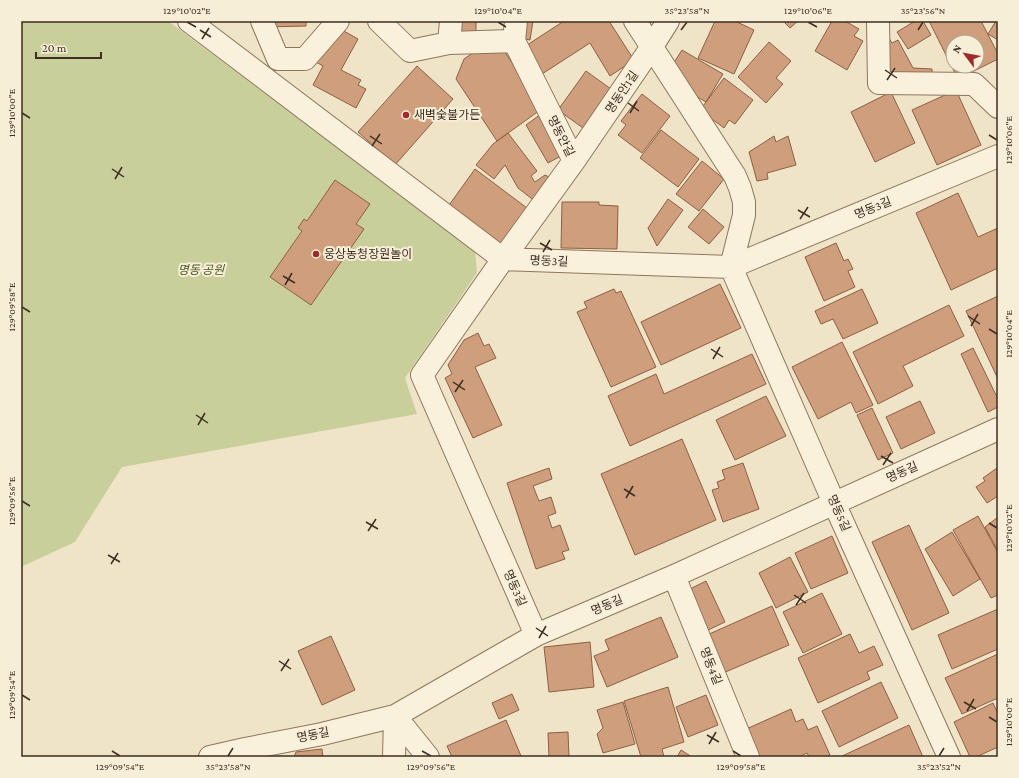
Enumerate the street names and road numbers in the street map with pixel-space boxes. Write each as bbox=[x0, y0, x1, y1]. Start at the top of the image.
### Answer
street label: 명동안1길 bbox=[603, 68, 641, 116]
street label: 명동안길 bbox=[545, 113, 577, 159]
street label: 명동3길 bbox=[852, 194, 894, 222]
street label: 명동3길 bbox=[529, 253, 569, 269]
street label: 명동길 bbox=[884, 459, 920, 485]
street label: 명동5길 bbox=[825, 492, 853, 534]
street label: 명동3길 bbox=[501, 567, 529, 609]
street label: 명동길 bbox=[589, 592, 625, 618]
street label: 명동4길 bbox=[697, 645, 725, 687]
street label: 명동길 bbox=[295, 725, 331, 745]

